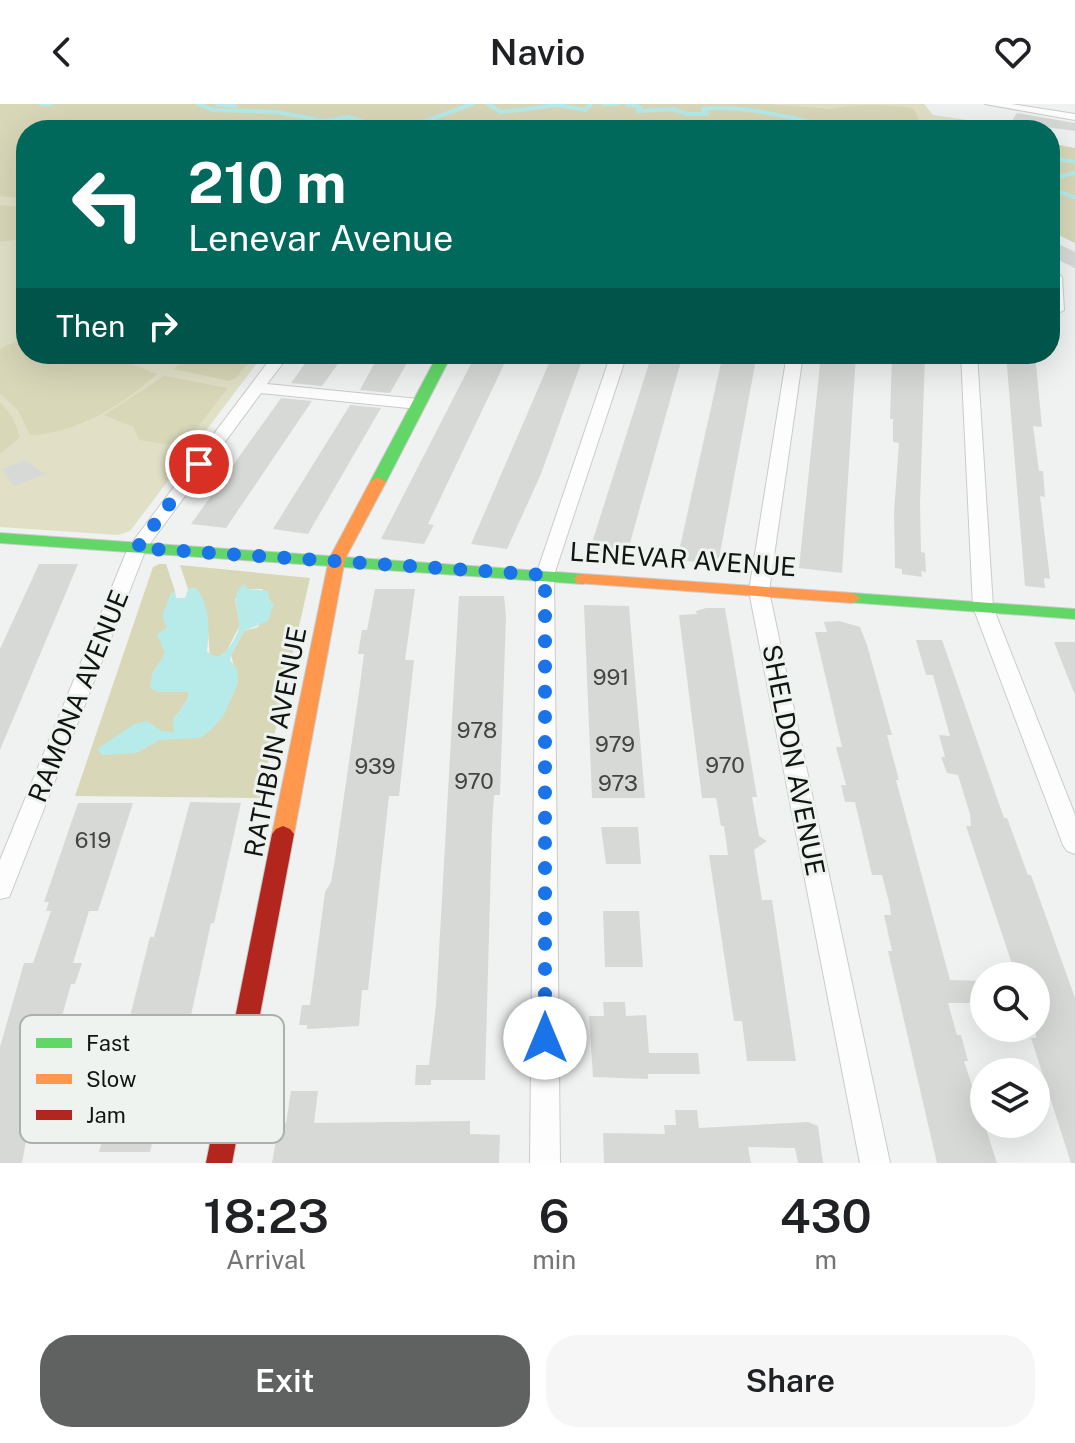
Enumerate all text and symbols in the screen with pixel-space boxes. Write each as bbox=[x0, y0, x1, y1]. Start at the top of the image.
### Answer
icon: back bbox=[40, 30, 84, 74]
icon: heart bbox=[991, 30, 1035, 74]
text: Navio bbox=[490, 31, 585, 73]
text: 210 m bbox=[188, 150, 346, 216]
icon: left bbox=[56, 152, 160, 256]
text: Lenevar Avenue bbox=[188, 217, 453, 259]
icon: right bbox=[141, 304, 185, 348]
text: Then bbox=[56, 308, 125, 344]
pin bbox=[165, 430, 233, 498]
icon: arrive bbox=[177, 442, 221, 486]
street label: LENEVAR AVENUE bbox=[569, 536, 797, 582]
street label: RAMONA AVENUE bbox=[21, 586, 135, 806]
street label: RATHBUN AVENUE bbox=[237, 624, 313, 860]
street label: SHELDON AVENUE bbox=[756, 642, 832, 878]
house number: 991 bbox=[593, 664, 629, 690]
house number: 978 bbox=[457, 717, 497, 743]
house number: 979 bbox=[595, 731, 635, 757]
house number: 970 bbox=[705, 752, 745, 778]
house number: 939 bbox=[354, 753, 396, 779]
house number: 970 bbox=[454, 768, 494, 794]
house number: 973 bbox=[598, 770, 638, 796]
house number: 619 bbox=[75, 827, 111, 853]
map controls bbox=[970, 962, 1050, 1138]
button: search bbox=[970, 962, 1050, 1042]
position arrow bbox=[503, 996, 587, 1080]
legend bbox=[20, 1015, 284, 1143]
text: Fast bbox=[86, 1030, 130, 1056]
button: layers bbox=[970, 1058, 1050, 1138]
text: Slow bbox=[86, 1066, 136, 1092]
text: Jam bbox=[86, 1102, 126, 1128]
text: 18:23 bbox=[203, 1187, 329, 1244]
text: 6 bbox=[539, 1187, 570, 1244]
text: 430 bbox=[780, 1187, 872, 1244]
text: Arrival bbox=[226, 1244, 306, 1275]
text: min bbox=[532, 1244, 576, 1275]
text: m bbox=[814, 1244, 837, 1275]
button: Exit bbox=[40, 1335, 530, 1427]
button: Share bbox=[546, 1335, 1035, 1427]

